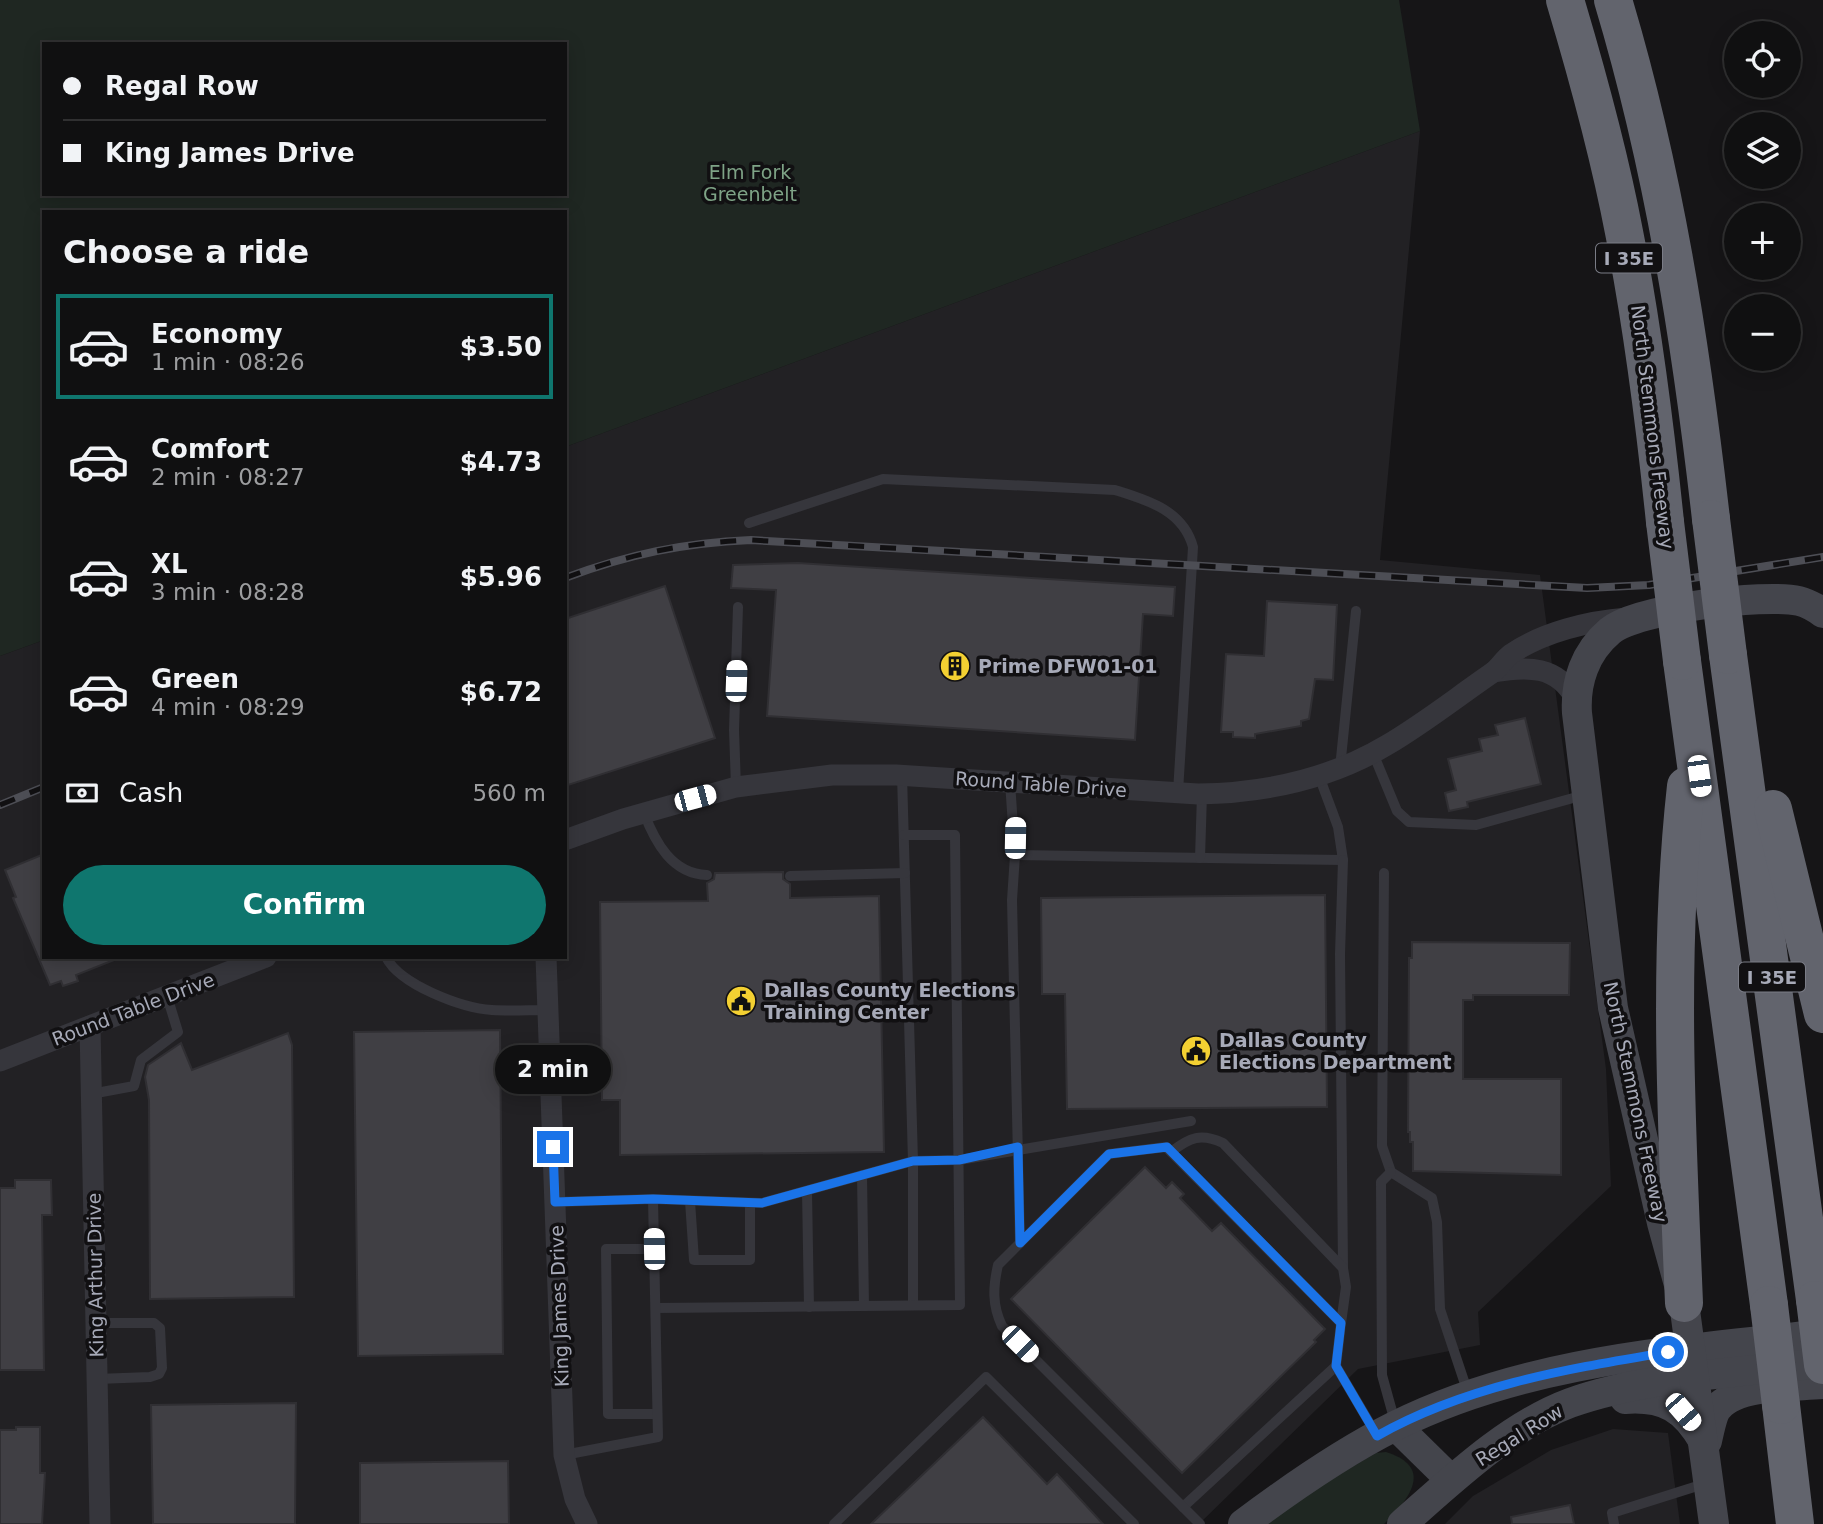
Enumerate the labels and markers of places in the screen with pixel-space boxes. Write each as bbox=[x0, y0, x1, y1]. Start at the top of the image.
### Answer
building icon: Prime DFW01-01 bbox=[938, 649, 972, 683]
place label: Prime DFW01-01 bbox=[978, 655, 1158, 677]
place label: Dallas County Elections Training Center bbox=[764, 979, 1016, 1023]
public building icon: Dallas County Elections Training Center bbox=[724, 984, 758, 1018]
place label: Dallas County Elections Department bbox=[1219, 1029, 1452, 1073]
public building icon: Dallas County Elections Department bbox=[1179, 1034, 1213, 1068]

